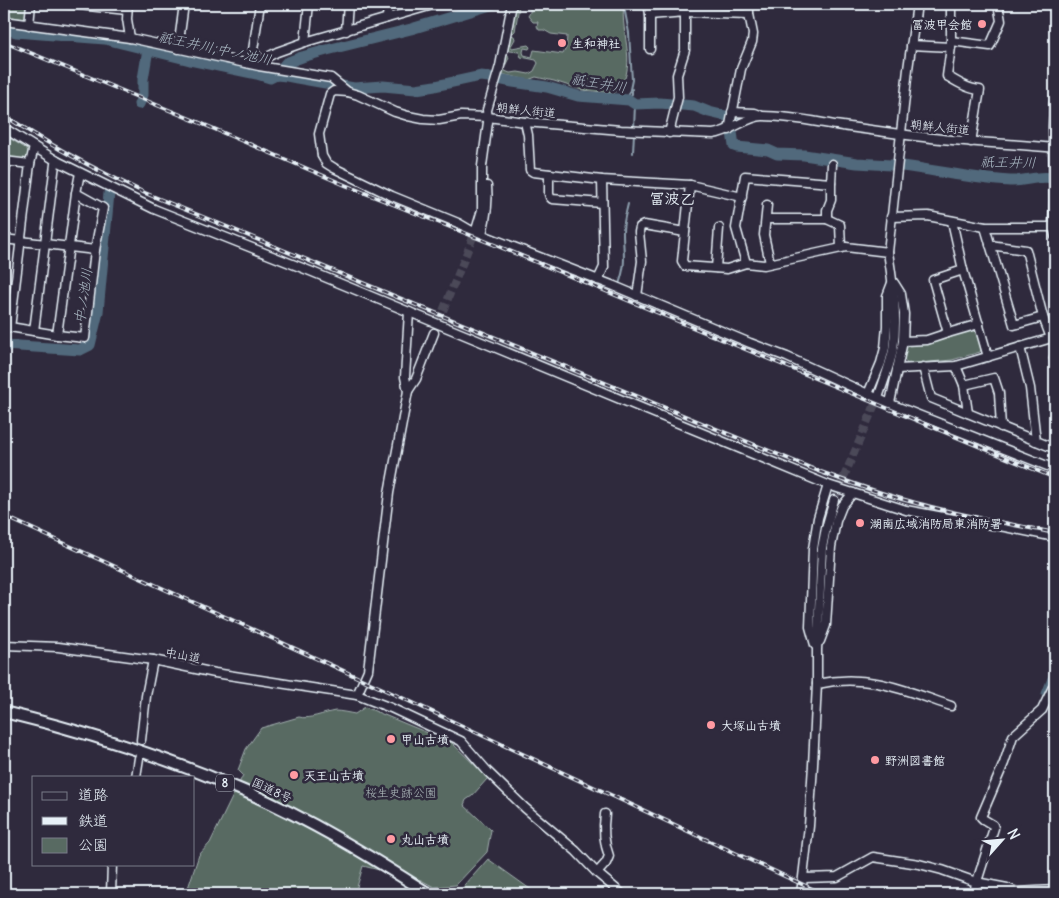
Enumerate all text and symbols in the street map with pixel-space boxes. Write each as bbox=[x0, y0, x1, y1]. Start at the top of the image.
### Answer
place label: 冨波甲会館 bbox=[912, 17, 972, 32]
marker: 冨波甲会館 bbox=[976, 18, 988, 30]
water label: 祇王井川;中ノ池川 bbox=[157, 27, 273, 69]
place label: 生和神社 bbox=[572, 36, 620, 51]
marker: 生和神社 bbox=[556, 37, 568, 49]
water label: 祇王井川 bbox=[570, 70, 628, 96]
street label: 朝鮮人街道 bbox=[495, 99, 557, 121]
street label: 朝鮮人街道 bbox=[909, 116, 971, 138]
water label: 祇王井川 bbox=[980, 153, 1036, 171]
district label: 冨波乙 bbox=[649, 189, 695, 208]
water label: 中ノ池川 bbox=[70, 267, 96, 325]
place label: 湖南広域消防局東消防署 bbox=[870, 516, 1002, 531]
marker: 湖南広域消防局東消防署 bbox=[854, 517, 866, 529]
street label: 中山道 bbox=[164, 644, 202, 666]
place label: 大塚山古墳 bbox=[721, 718, 781, 733]
marker: 大塚山古墳 bbox=[705, 719, 717, 731]
place label: 甲山古墳 bbox=[401, 732, 449, 747]
marker: 甲山古墳 bbox=[385, 733, 397, 745]
place label: 野洲図書館 bbox=[885, 753, 945, 768]
marker: 野洲図書館 bbox=[869, 754, 881, 766]
place label: 天王山古墳 bbox=[304, 768, 364, 783]
marker: 天王山古墳 bbox=[288, 769, 300, 781]
road number: 8 bbox=[216, 774, 234, 791]
street label: 国道8号 bbox=[249, 774, 295, 806]
legend bbox=[32, 776, 195, 866]
text: 道路 bbox=[78, 785, 108, 804]
park label: 桜生史跡公園 bbox=[365, 785, 437, 800]
text: 鉄道 bbox=[78, 811, 108, 830]
north arrow bbox=[976, 816, 1026, 866]
text: N bbox=[1003, 826, 1024, 842]
place label: 丸山古墳 bbox=[401, 832, 449, 847]
marker: 丸山古墳 bbox=[385, 833, 397, 845]
text: 公園 bbox=[78, 835, 108, 854]

